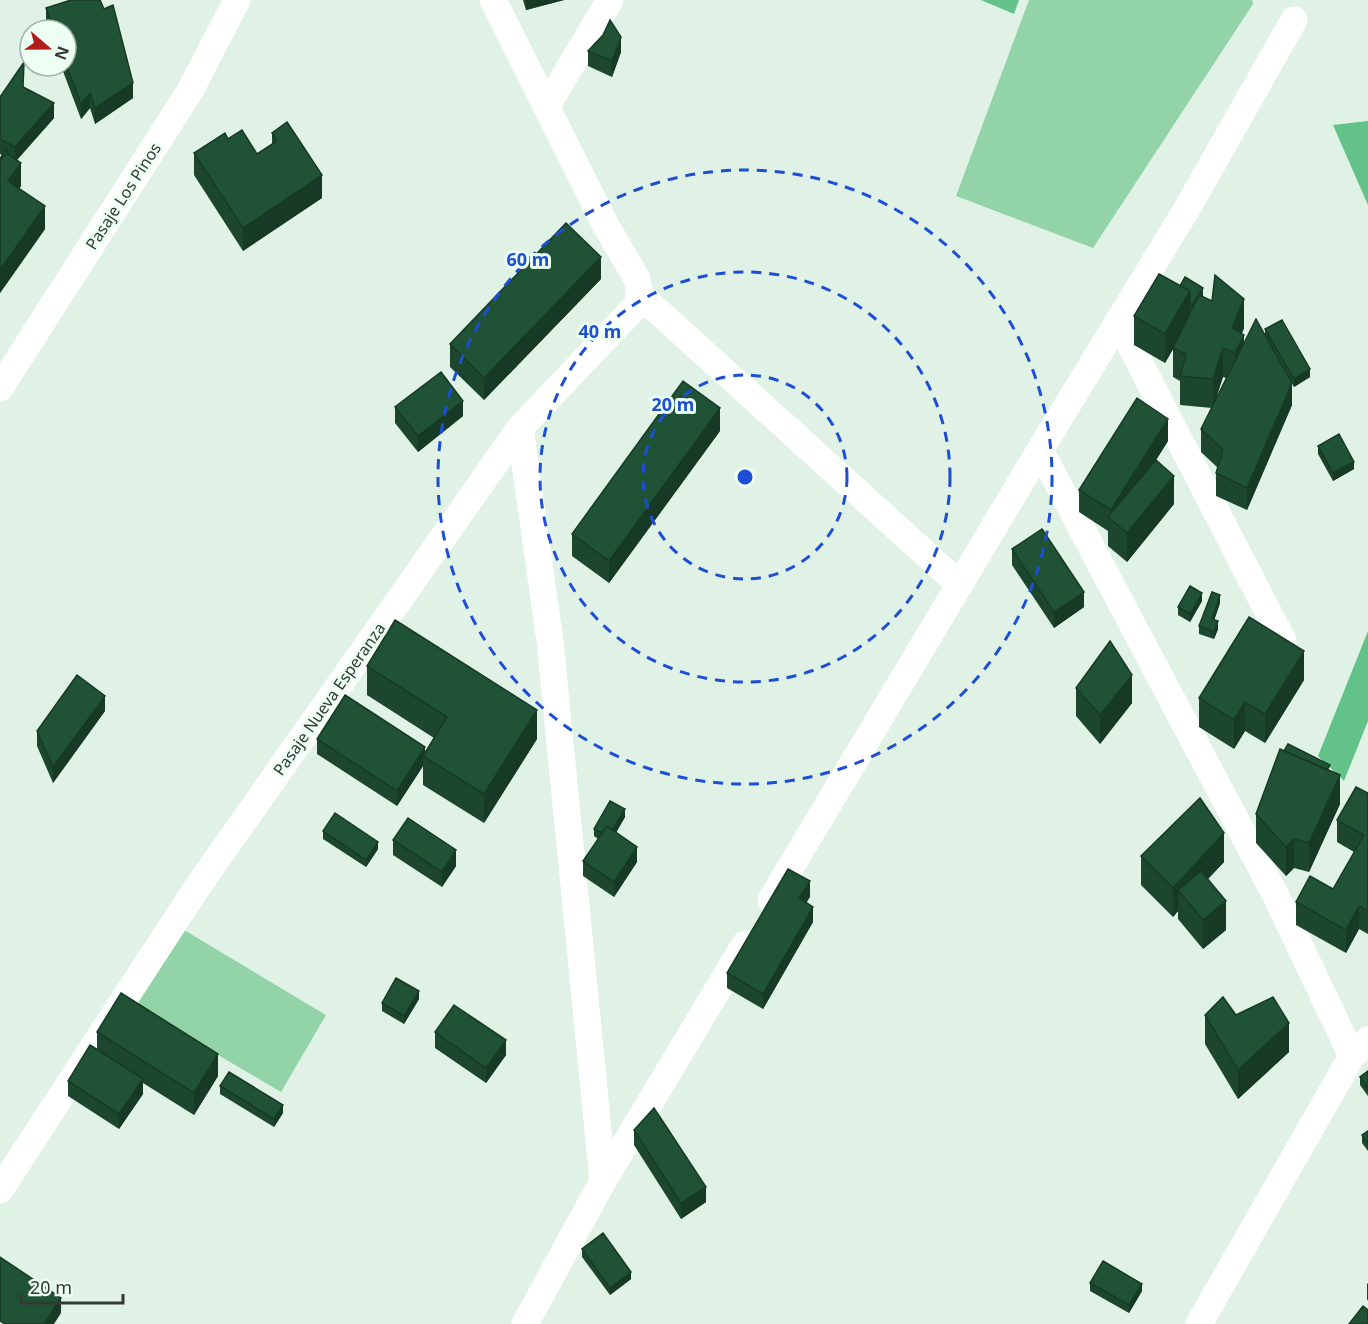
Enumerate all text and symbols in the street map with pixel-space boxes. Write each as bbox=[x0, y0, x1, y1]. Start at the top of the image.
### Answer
north arrow bbox=[18, 18, 78, 78]
text: N bbox=[50, 43, 75, 63]
street label: Pasaje Los Pinos bbox=[80, 138, 166, 254]
text: 60 m bbox=[507, 247, 549, 271]
text: 40 m bbox=[579, 319, 621, 343]
text: 20 m bbox=[652, 392, 694, 416]
centre of rings bbox=[735, 467, 755, 487]
street label: Pasaje Nueva Esperanza bbox=[268, 618, 390, 780]
scale bar bbox=[21, 1267, 123, 1305]
text: 20 m bbox=[30, 1275, 72, 1299]

